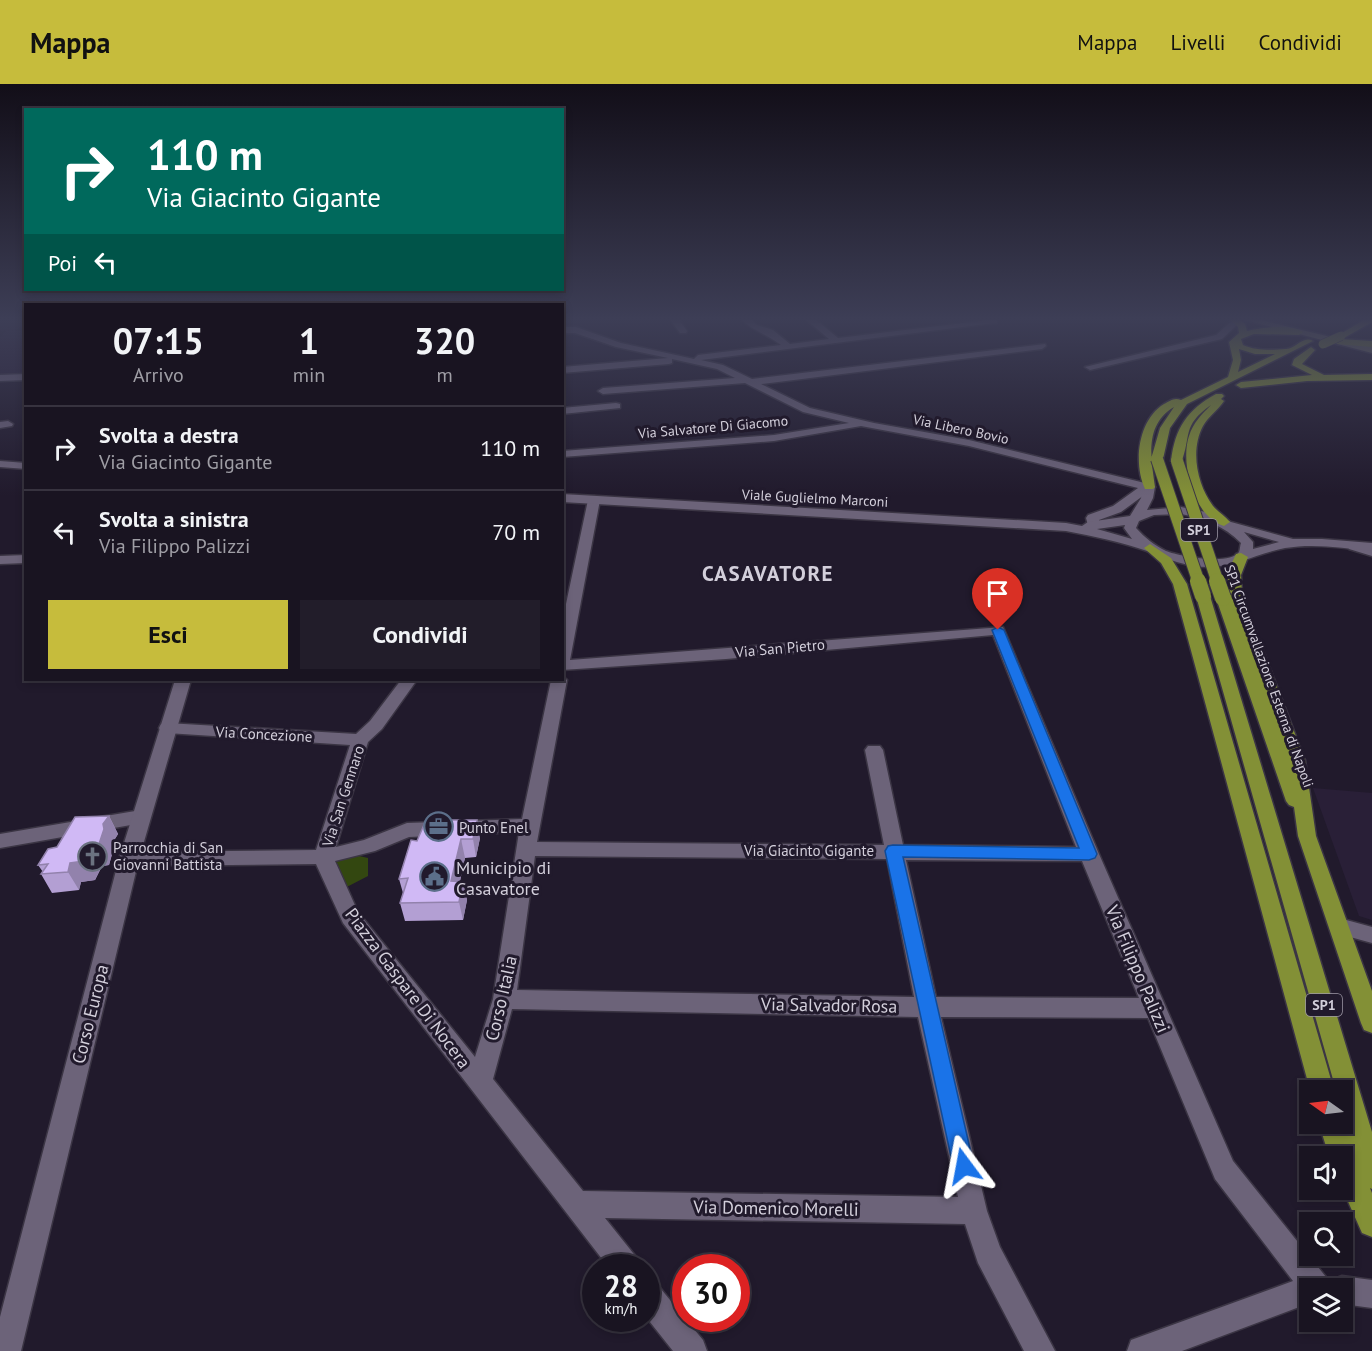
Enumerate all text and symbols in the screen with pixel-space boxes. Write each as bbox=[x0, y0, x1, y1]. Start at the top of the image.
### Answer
text: Mappa bbox=[30, 24, 110, 61]
text: Mappa bbox=[1077, 29, 1137, 56]
text: Livelli bbox=[1170, 29, 1225, 56]
text: Condividi bbox=[1258, 29, 1342, 56]
text: 110 m bbox=[147, 127, 263, 182]
icon: right bbox=[48, 132, 126, 210]
text: Via Giacinto Gigante bbox=[147, 180, 381, 214]
icon: left bbox=[89, 246, 122, 279]
text: Poi bbox=[48, 249, 77, 277]
text: 07:15 bbox=[113, 317, 204, 364]
text: 1 bbox=[299, 317, 319, 364]
text: 320 bbox=[414, 317, 475, 364]
text: Arrivo bbox=[133, 362, 184, 388]
text: min bbox=[293, 362, 325, 388]
text: m bbox=[437, 362, 453, 388]
street label: Via Libero Bovio bbox=[910, 410, 1011, 448]
street label: Via Salvatore Di Giacomo bbox=[636, 411, 789, 443]
text: Svolta a destra bbox=[99, 421, 239, 449]
icon: right bbox=[48, 432, 81, 465]
text: 110 m bbox=[480, 434, 540, 462]
text: Via Giacinto Gigante bbox=[99, 449, 272, 475]
street label: Viale Guglielmo Marconi bbox=[740, 485, 889, 511]
text: Svolta a sinistra bbox=[99, 505, 249, 533]
icon: left bbox=[48, 516, 81, 549]
text: 70 m bbox=[492, 518, 540, 546]
road number: SP1 bbox=[1181, 519, 1217, 541]
text: Via Filippo Palizzi bbox=[99, 533, 250, 559]
district label: CASAVATORE bbox=[702, 560, 834, 587]
street label: SP1 Circumvallazione Esterna di Napoli bbox=[1220, 562, 1318, 790]
pin bbox=[972, 568, 1023, 630]
icon: arrive bbox=[981, 577, 1014, 610]
button: Esci bbox=[48, 600, 288, 669]
button: Condividi bbox=[300, 600, 540, 669]
street label: Via San Pietro bbox=[733, 635, 826, 661]
street label: Via Concezione bbox=[214, 722, 313, 746]
street label: Via San Gennaro bbox=[317, 743, 368, 850]
office icon: Punto Enel bbox=[422, 811, 454, 843]
place label: Punto Enel bbox=[459, 818, 529, 837]
place label: Parrocchia di San Giovanni Battista bbox=[113, 838, 223, 874]
church icon: Parrocchia di San Giovanni Battista bbox=[76, 840, 108, 872]
street label: Via Giacinto Gigante bbox=[743, 841, 874, 860]
place label: Municipio di Casavatore bbox=[456, 856, 551, 900]
public building icon: Municipio di Casavatore bbox=[419, 861, 451, 893]
street label: Via Filippo Palizzi bbox=[1100, 901, 1175, 1036]
street label: Piazza Gaspare Di Nocera bbox=[340, 903, 476, 1073]
street label: Corso Italia bbox=[480, 953, 522, 1043]
street label: Corso Europa bbox=[67, 962, 113, 1066]
street label: Via Salvador Rosa bbox=[760, 992, 897, 1018]
road number: SP1 bbox=[1306, 994, 1342, 1016]
north arrow bbox=[1299, 1080, 1353, 1134]
map controls bbox=[1299, 1080, 1353, 1332]
position arrow bbox=[932, 1134, 996, 1198]
button: sound bbox=[1299, 1146, 1353, 1200]
street label: Via Domenico Morelli bbox=[692, 1195, 859, 1221]
button: search bbox=[1299, 1212, 1353, 1266]
speed limit sign: 30 bbox=[672, 1254, 750, 1332]
text: 28 bbox=[604, 1266, 638, 1305]
button: layers bbox=[1299, 1278, 1353, 1332]
text: km/h bbox=[605, 1299, 637, 1318]

